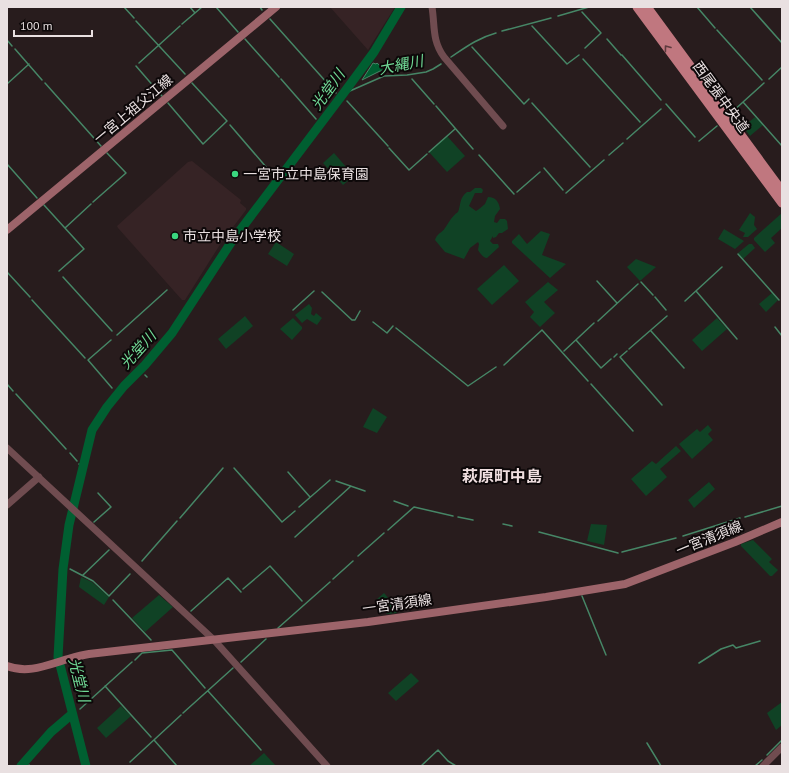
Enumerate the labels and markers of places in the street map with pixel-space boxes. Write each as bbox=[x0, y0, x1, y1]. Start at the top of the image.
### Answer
place label: 一宮市立中島保育園 bbox=[243, 165, 369, 183]
marker: 一宮市立中島保育園 bbox=[230, 169, 240, 179]
place label: 市立中島小学校 bbox=[183, 227, 281, 245]
marker: 市立中島小学校 bbox=[170, 231, 180, 241]

